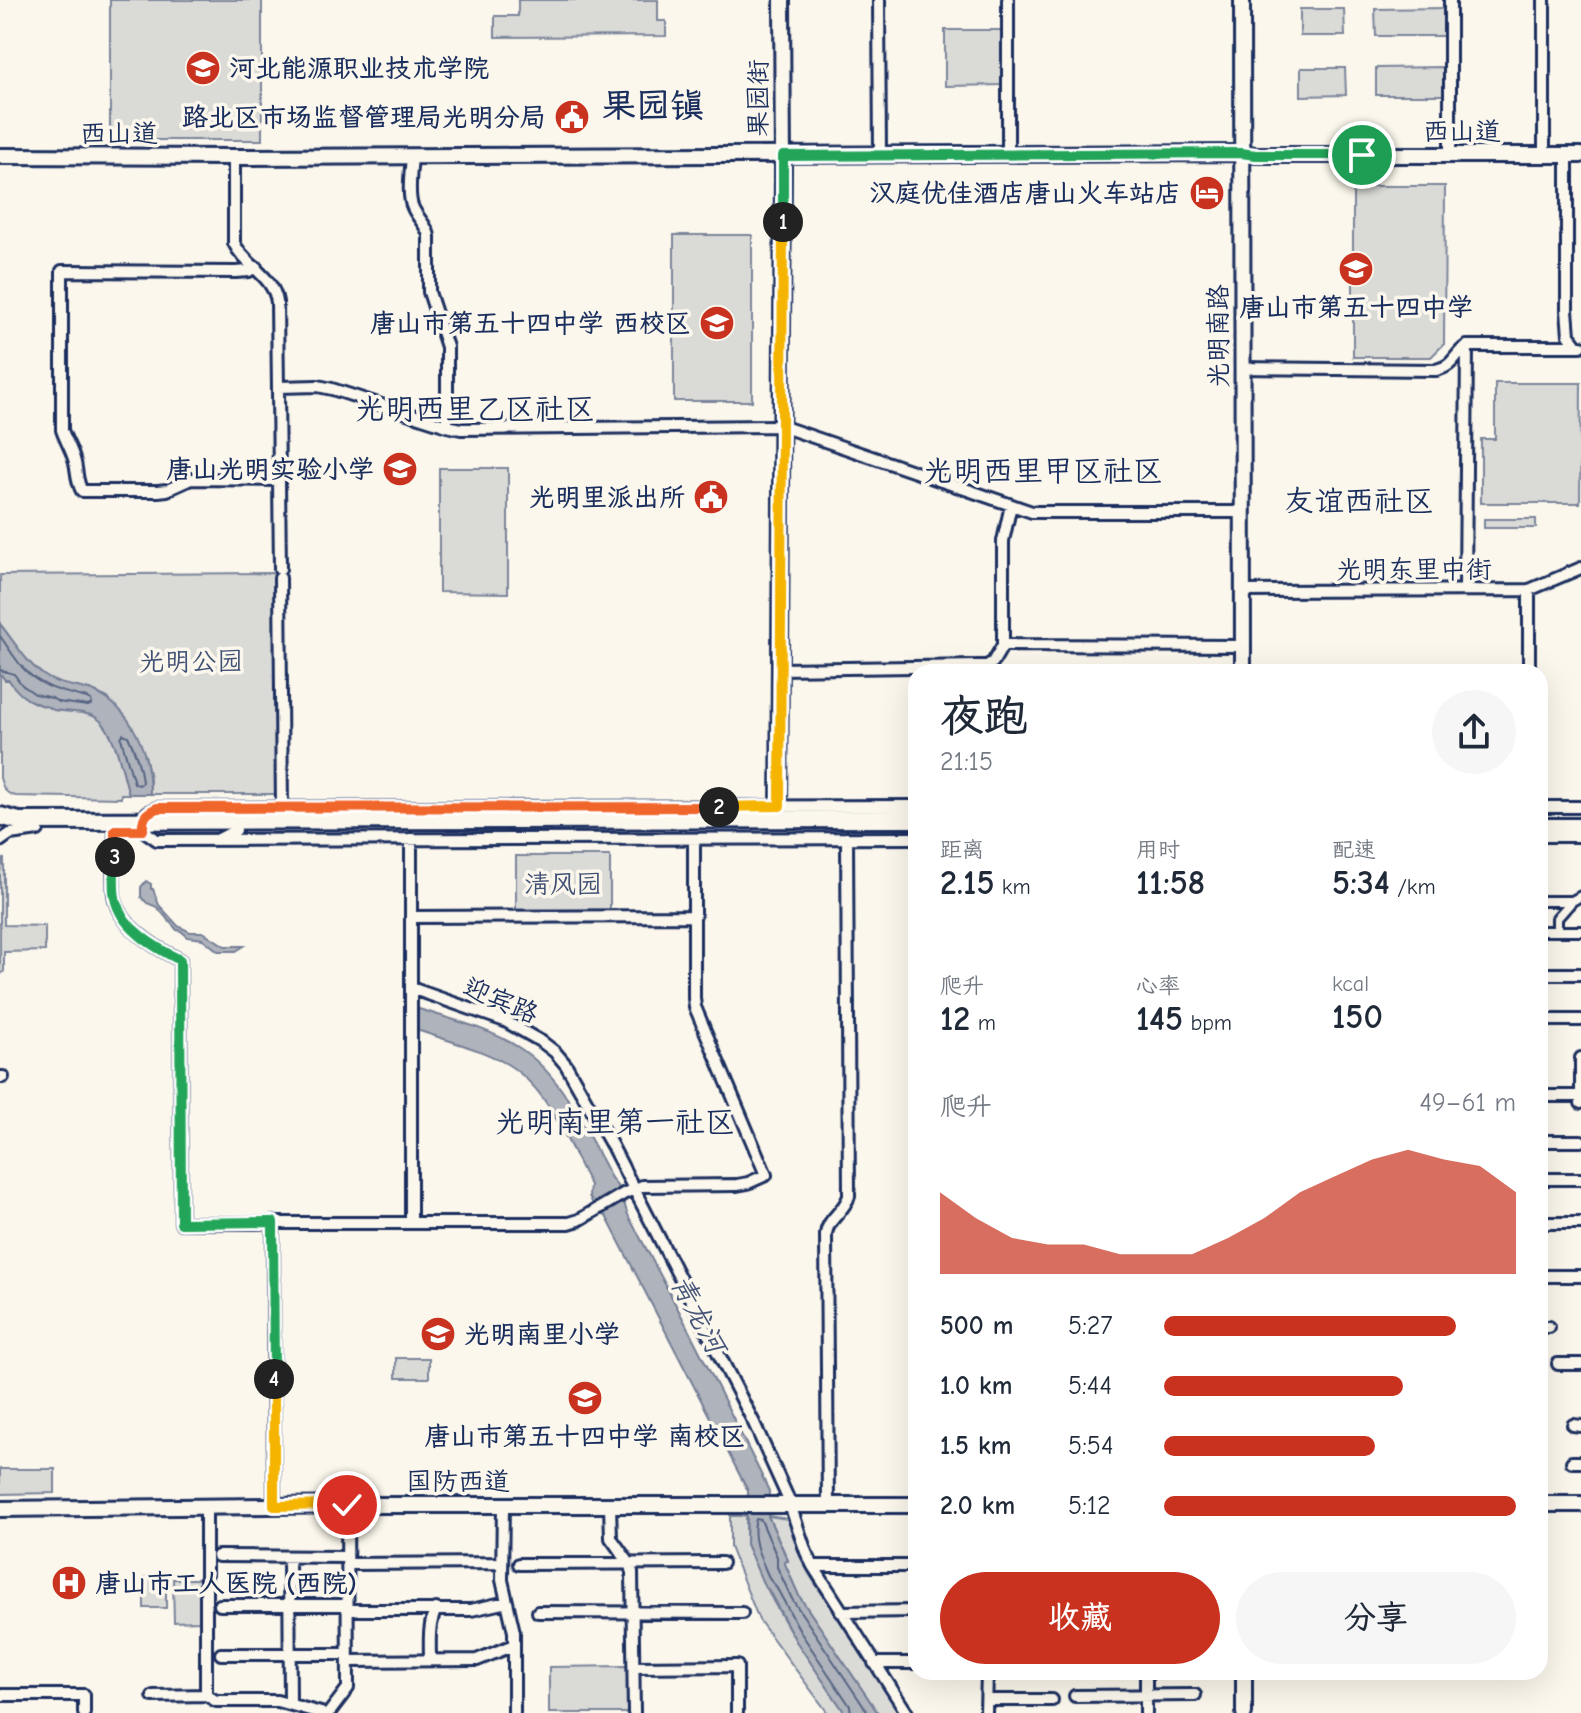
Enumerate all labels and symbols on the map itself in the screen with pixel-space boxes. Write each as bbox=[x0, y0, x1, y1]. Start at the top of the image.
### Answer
school or university icon: 河北能源职业技术学院 bbox=[184, 49, 222, 87]
place label: 河北能源职业技术学院 bbox=[229, 54, 489, 84]
street label: 果园街 bbox=[744, 59, 774, 137]
district label: 果园镇 bbox=[602, 86, 704, 126]
public building icon: 路北区市场监督管理局光明分局 bbox=[553, 98, 591, 136]
place label: 路北区市场监督管理局光明分局 bbox=[182, 103, 546, 133]
street label: 西山道 bbox=[1423, 117, 1501, 147]
street label: 西山道 bbox=[80, 119, 158, 149]
pin bbox=[1328, 121, 1396, 189]
hotel icon: 汉庭优佳酒店唐山火车站店 bbox=[1188, 174, 1226, 212]
place label: 汉庭优佳酒店唐山火车站店 bbox=[869, 179, 1181, 209]
pin: 1 bbox=[763, 202, 803, 242]
school or university icon: 唐山市第五十四中学 bbox=[1337, 250, 1375, 288]
street label: 光明南路 bbox=[1204, 284, 1234, 388]
place label: 唐山市第五十四中学 bbox=[1239, 293, 1473, 323]
school or university icon: 唐山市第五十四中学 西校区 bbox=[698, 304, 736, 342]
place label: 唐山市第五十四中学 西校区 bbox=[370, 309, 691, 339]
district label: 光明西里乙区社区 bbox=[355, 392, 595, 427]
school or university icon: 唐山光明实验小学 bbox=[381, 450, 419, 488]
district label: 光明西里甲区社区 bbox=[923, 454, 1163, 489]
place label: 唐山光明实验小学 bbox=[166, 455, 374, 485]
public building icon: 光明里派出所 bbox=[692, 478, 730, 516]
place label: 光明里派出所 bbox=[529, 483, 685, 513]
district label: 友谊西社区 bbox=[1284, 484, 1434, 519]
street label: 光明东里中街 bbox=[1336, 555, 1492, 585]
park label: 光明公园 bbox=[139, 647, 243, 677]
pin: 2 bbox=[699, 787, 739, 827]
pin: 3 bbox=[95, 837, 135, 877]
park label: 清风园 bbox=[524, 870, 602, 900]
street label: 迎宾路 bbox=[459, 972, 542, 1030]
district label: 光明南里第一社区 bbox=[495, 1105, 735, 1140]
water label: 青龙河 bbox=[664, 1270, 734, 1363]
school or university icon: 光明南里小学 bbox=[419, 1315, 457, 1353]
place label: 光明南里小学 bbox=[464, 1320, 620, 1350]
pin: 4 bbox=[254, 1359, 294, 1399]
school or university icon: 唐山市第五十四中学 南校区 bbox=[566, 1379, 604, 1417]
place label: 唐山市第五十四中学 南校区 bbox=[424, 1422, 746, 1452]
street label: 国防西道 bbox=[406, 1467, 510, 1497]
pin bbox=[313, 1471, 381, 1539]
hospital icon: 唐山市工人医院 (西院) bbox=[50, 1564, 88, 1602]
place label: 唐山市工人医院 (西院) bbox=[95, 1569, 357, 1599]

